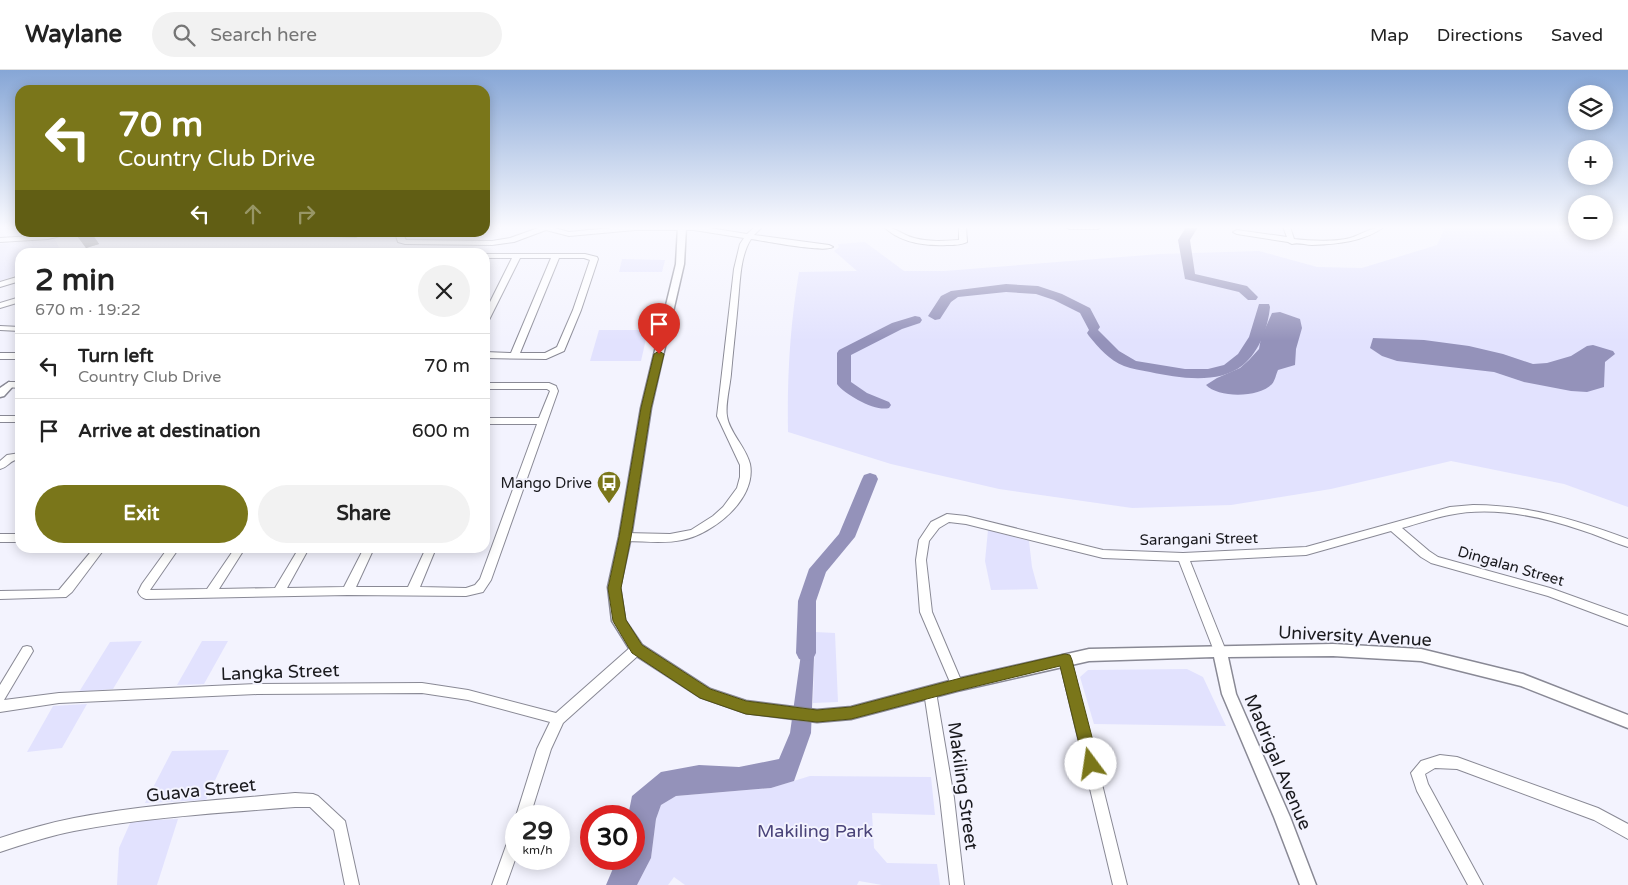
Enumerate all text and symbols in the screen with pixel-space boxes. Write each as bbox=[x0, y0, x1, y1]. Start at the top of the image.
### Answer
search box bbox=[152, 12, 502, 57]
text: Waylane bbox=[25, 20, 122, 49]
icon: search bbox=[170, 21, 198, 49]
text: Search here bbox=[210, 24, 317, 46]
text: Map bbox=[1370, 24, 1409, 46]
text: Directions bbox=[1437, 24, 1523, 46]
text: Saved bbox=[1551, 24, 1603, 46]
map controls bbox=[1568, 85, 1613, 240]
button: layers bbox=[1568, 85, 1613, 130]
text: 70 m bbox=[118, 104, 203, 146]
icon: left bbox=[35, 105, 100, 170]
button: + bbox=[1568, 140, 1613, 185]
text: Country Club Drive bbox=[118, 146, 315, 172]
button: − bbox=[1568, 195, 1613, 240]
icon: left bbox=[186, 200, 214, 228]
icon: ahead bbox=[239, 200, 267, 228]
icon: right bbox=[292, 200, 320, 228]
text: 2 min bbox=[35, 262, 115, 299]
button: close bbox=[418, 265, 470, 317]
text: 670 m · 19:22 bbox=[35, 300, 141, 320]
pin bbox=[638, 303, 680, 354]
icon: arrive bbox=[645, 310, 673, 338]
text: Turn left bbox=[78, 345, 154, 367]
icon: left bbox=[35, 352, 63, 380]
text: 70 m bbox=[424, 355, 470, 377]
text: Country Club Drive bbox=[78, 367, 221, 387]
icon: arrive bbox=[35, 417, 63, 445]
text: Arrive at destination bbox=[78, 420, 261, 442]
text: 600 m bbox=[412, 420, 470, 442]
bus stop icon: Mango Drive bbox=[596, 470, 622, 504]
place label: Mango Drive bbox=[501, 474, 592, 492]
button: Exit bbox=[35, 485, 248, 543]
button: Share bbox=[258, 485, 470, 543]
street label: Sarangani Street bbox=[1140, 529, 1259, 549]
street label: Dingalan Street bbox=[1456, 542, 1567, 590]
street label: University Avenue bbox=[1278, 621, 1432, 651]
street label: Langka Street bbox=[220, 659, 340, 685]
street label: Madrigal Avenue bbox=[1239, 691, 1317, 833]
street label: Makiling Street bbox=[943, 720, 983, 852]
position arrow bbox=[1064, 737, 1116, 789]
street label: Guava Street bbox=[145, 773, 257, 807]
speed limit sign: 30 bbox=[580, 805, 645, 870]
text: 29 bbox=[522, 816, 553, 846]
park label: Makiling Park bbox=[757, 820, 873, 842]
text: km/h bbox=[522, 843, 553, 857]

